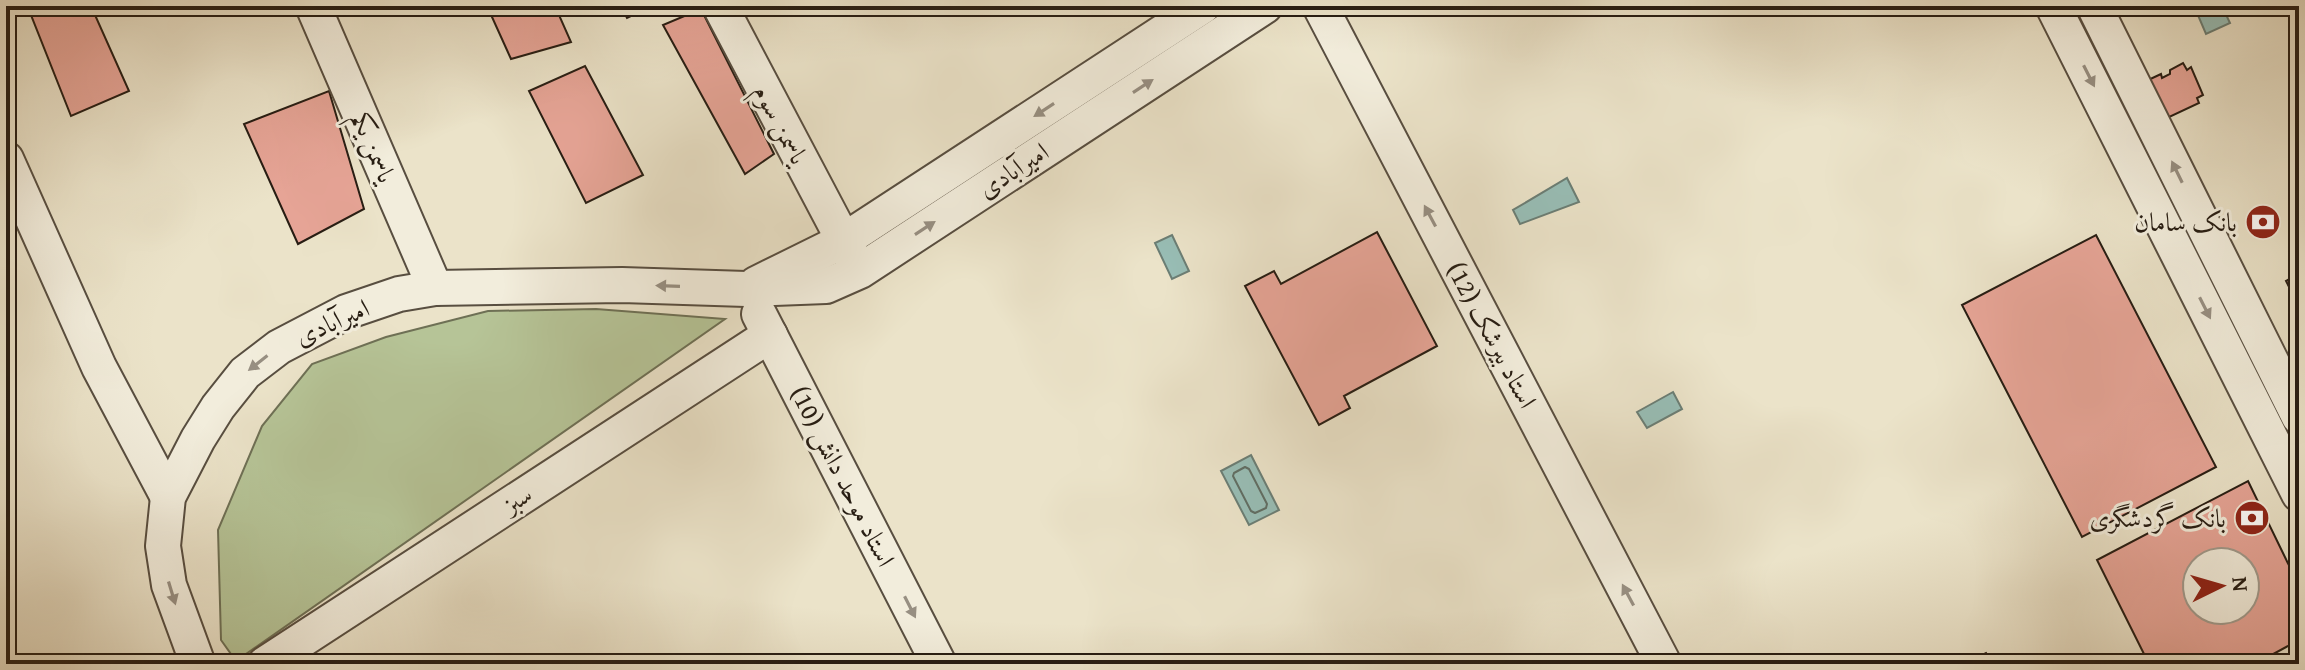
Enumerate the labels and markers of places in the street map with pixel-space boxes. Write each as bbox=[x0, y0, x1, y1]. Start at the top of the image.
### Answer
place label: بانک سامان bbox=[2134, 202, 2237, 241]
bank icon: بانک سامان bbox=[2244, 203, 2282, 241]
place label: بانک گردشگری bbox=[2090, 498, 2226, 537]
bank icon: بانک گردشگری bbox=[2233, 499, 2271, 537]

